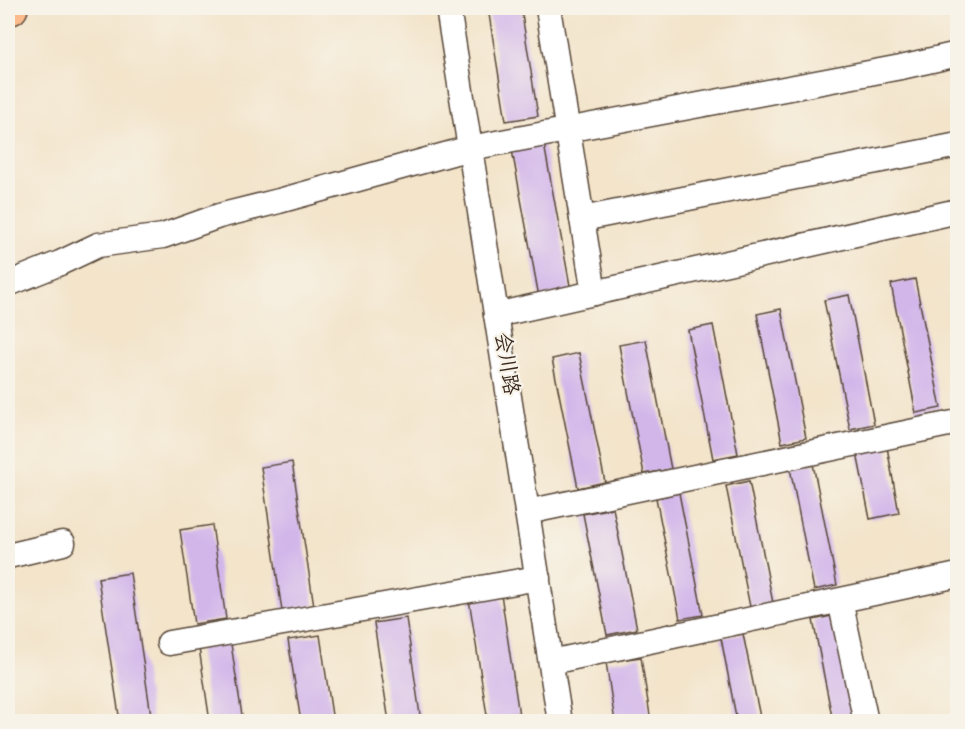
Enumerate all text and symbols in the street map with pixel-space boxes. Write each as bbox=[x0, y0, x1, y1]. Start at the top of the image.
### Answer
street label: 会川路 bbox=[487, 331, 523, 397]

